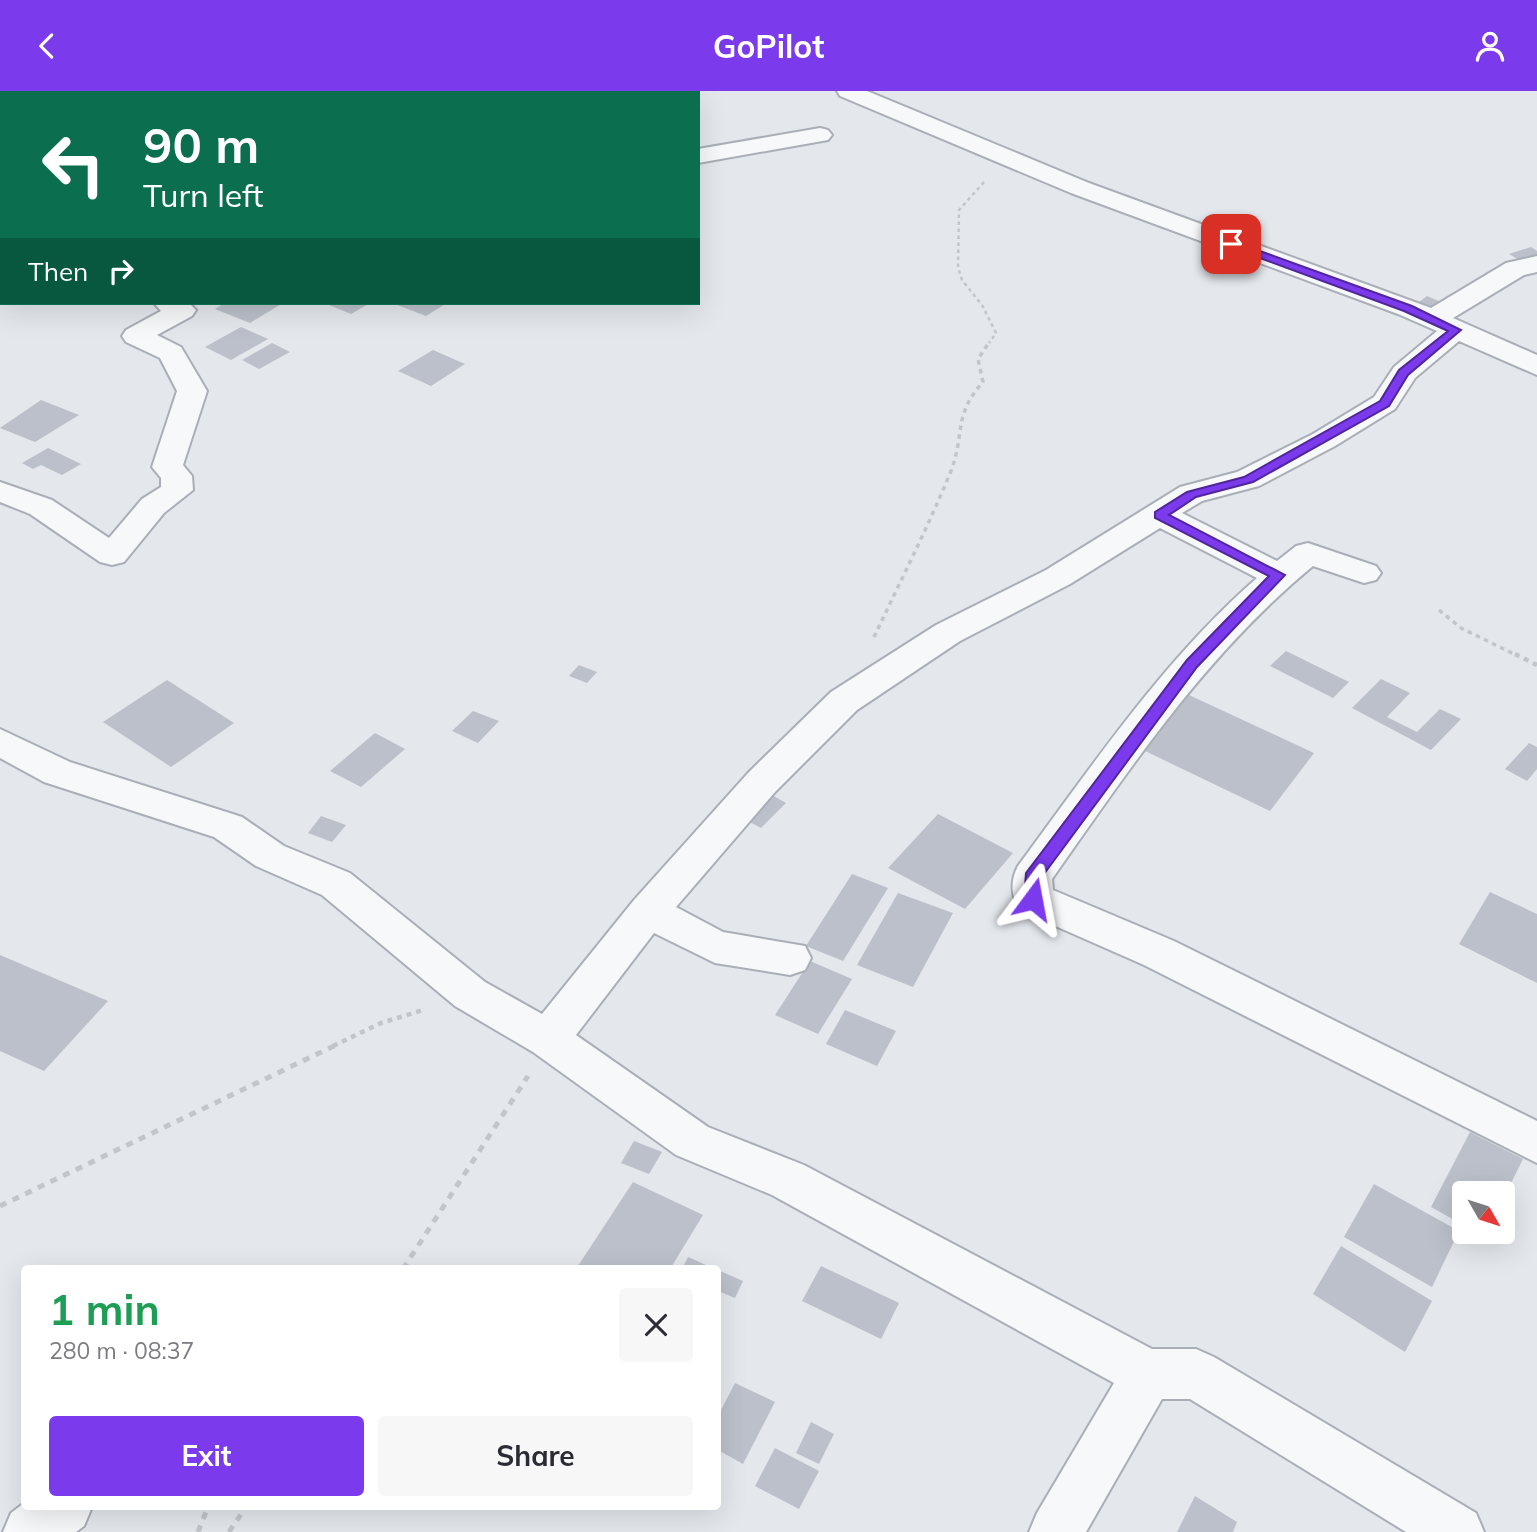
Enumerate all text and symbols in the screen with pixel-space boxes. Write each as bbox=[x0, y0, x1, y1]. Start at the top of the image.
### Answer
text: GoPilot bbox=[713, 26, 824, 66]
icon: back bbox=[28, 27, 66, 65]
icon: person bbox=[1471, 27, 1509, 65]
text: 90 m bbox=[143, 114, 259, 175]
icon: left bbox=[28, 119, 119, 210]
text: Turn left bbox=[143, 175, 263, 215]
pin bbox=[1201, 214, 1261, 274]
icon: arrive bbox=[1212, 225, 1250, 263]
icon: right bbox=[102, 252, 140, 290]
text: Then bbox=[28, 255, 88, 288]
position arrow bbox=[996, 862, 1070, 936]
north arrow bbox=[1452, 1181, 1516, 1244]
map controls bbox=[1452, 1181, 1515, 1244]
text: 1 min bbox=[49, 1283, 160, 1336]
button: close bbox=[619, 1288, 693, 1362]
text: 280 m · 08:37 bbox=[49, 1336, 194, 1365]
button: Exit bbox=[49, 1416, 364, 1496]
button: Share bbox=[378, 1416, 693, 1496]

